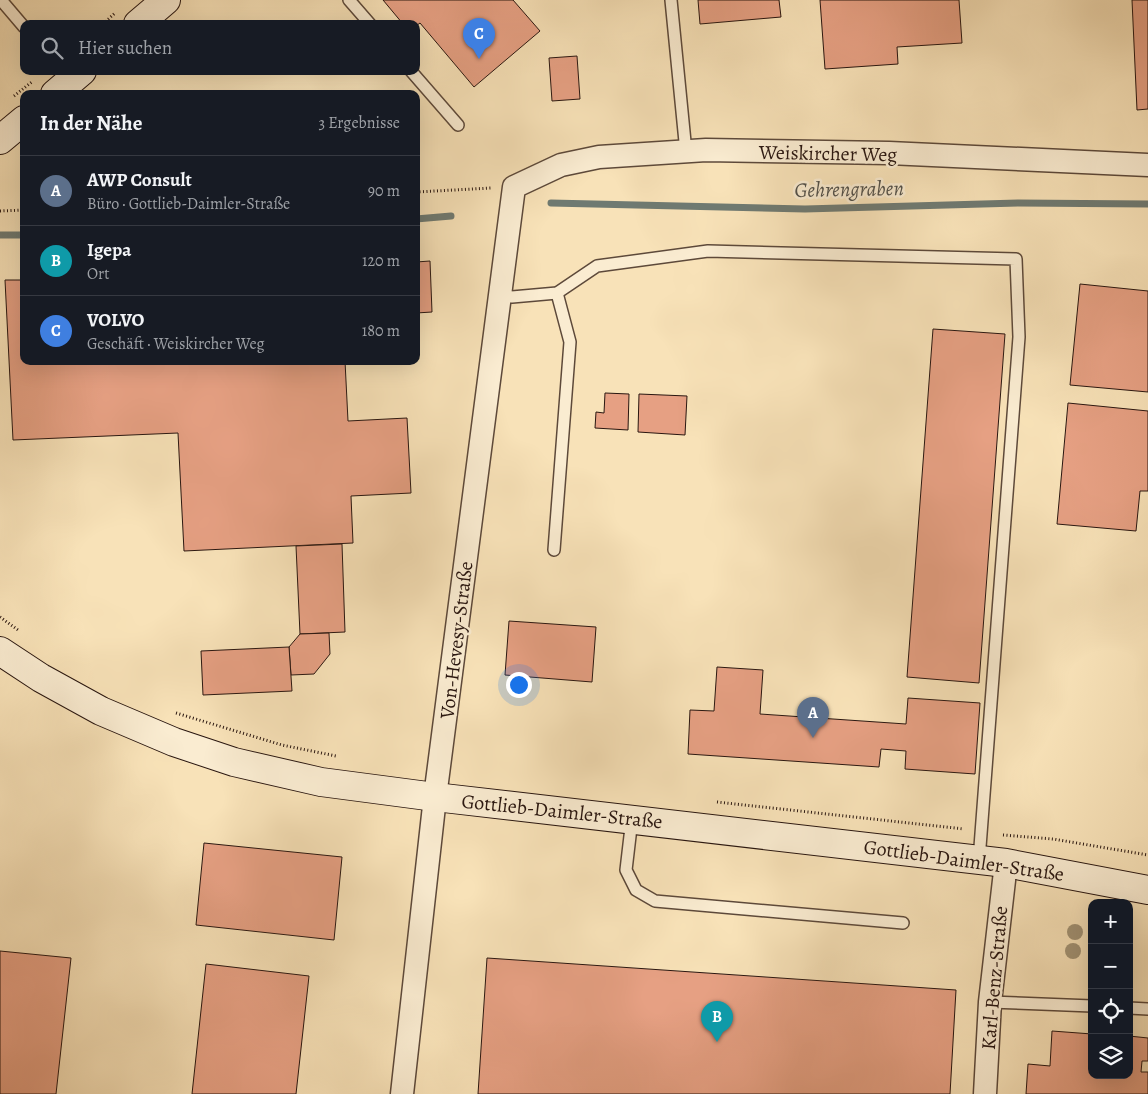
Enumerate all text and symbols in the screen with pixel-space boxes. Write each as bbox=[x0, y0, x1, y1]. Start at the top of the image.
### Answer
pin: C bbox=[463, 18, 495, 59]
search box bbox=[20, 20, 420, 75]
icon: search bbox=[38, 34, 66, 62]
text: Hier suchen bbox=[78, 35, 172, 61]
text: In der Nähe bbox=[40, 109, 142, 137]
text: 3 Ergebnisse bbox=[318, 112, 400, 134]
street label: Weiskircher Weg bbox=[758, 139, 897, 168]
text: AWP Consult bbox=[87, 167, 192, 193]
water label: Gehrengraben bbox=[794, 174, 904, 204]
text: A bbox=[51, 180, 61, 202]
text: 90 m bbox=[368, 180, 400, 202]
text: Büro · Gottlieb-Daimler-Straße bbox=[87, 193, 290, 215]
text: Igepa bbox=[87, 237, 132, 263]
text: B bbox=[51, 250, 61, 272]
text: 120 m bbox=[362, 250, 400, 272]
text: Ort bbox=[87, 263, 109, 285]
text: VOLVO bbox=[87, 307, 144, 333]
text: C bbox=[51, 320, 61, 342]
text: 180 m bbox=[362, 320, 400, 342]
text: Geschäft · Weiskircher Weg bbox=[87, 333, 264, 355]
street label: Von-Hevesy-Straße bbox=[433, 560, 480, 721]
your location bbox=[506, 672, 532, 698]
pin: A bbox=[797, 697, 829, 738]
street label: Gottlieb-Daimler-Straße bbox=[460, 788, 664, 835]
street label: Gottlieb-Daimler-Straße bbox=[862, 833, 1066, 888]
map controls bbox=[1088, 899, 1133, 1079]
button: + bbox=[1088, 899, 1133, 944]
street label: Karl-Benz-Straße bbox=[975, 905, 1014, 1051]
button: − bbox=[1088, 944, 1133, 989]
button: locate bbox=[1088, 989, 1133, 1034]
pin: B bbox=[701, 1001, 733, 1042]
button: layers bbox=[1088, 1034, 1133, 1079]

